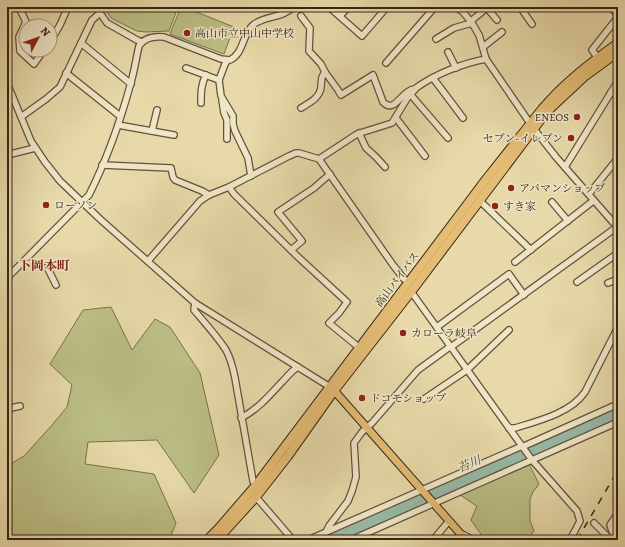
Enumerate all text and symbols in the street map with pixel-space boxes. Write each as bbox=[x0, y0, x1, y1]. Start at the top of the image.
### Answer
north arrow bbox=[18, 18, 58, 58]
text: N bbox=[37, 24, 53, 40]
place label: 高山市立中山中学校 bbox=[195, 26, 294, 41]
marker: 高山市立中山中学校 bbox=[182, 28, 192, 38]
place label: ENEOS bbox=[535, 110, 569, 125]
marker: ENEOS bbox=[572, 112, 582, 122]
place label: セブン-イレブン bbox=[483, 131, 563, 146]
marker: セブン-イレブン bbox=[566, 133, 576, 143]
place label: アパマンショップ bbox=[519, 181, 606, 196]
marker: アパマンショップ bbox=[506, 183, 516, 193]
place label: ローソン bbox=[54, 198, 98, 213]
place label: すき家 bbox=[503, 199, 536, 214]
marker: ローソン bbox=[41, 200, 51, 210]
marker: すき家 bbox=[490, 201, 500, 211]
street label: 高山バイパス bbox=[372, 249, 423, 310]
district label: 下岡本町 bbox=[18, 257, 70, 274]
place label: カローラ岐阜 bbox=[411, 326, 477, 341]
marker: カローラ岐阜 bbox=[398, 328, 408, 338]
place label: ドコモショップ bbox=[370, 391, 446, 406]
marker: ドコモショップ bbox=[357, 393, 367, 403]
water label: 苔川 bbox=[455, 451, 485, 476]

